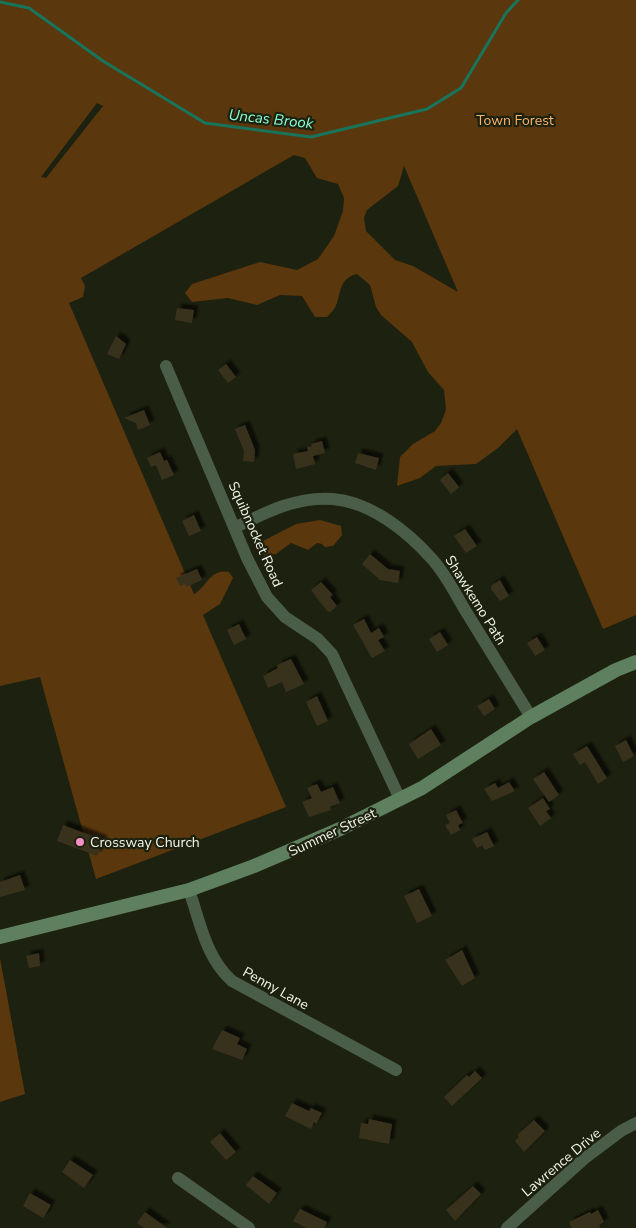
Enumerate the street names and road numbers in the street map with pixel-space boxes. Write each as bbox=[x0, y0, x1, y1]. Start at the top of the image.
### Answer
street label: Squibnocket Road bbox=[224, 478, 287, 590]
street label: Shawkemo Path bbox=[440, 552, 511, 649]
street label: Summer Street bbox=[285, 804, 379, 861]
street label: Penny Lane bbox=[239, 962, 312, 1014]
street label: Lawrence Drive bbox=[518, 1124, 605, 1201]

